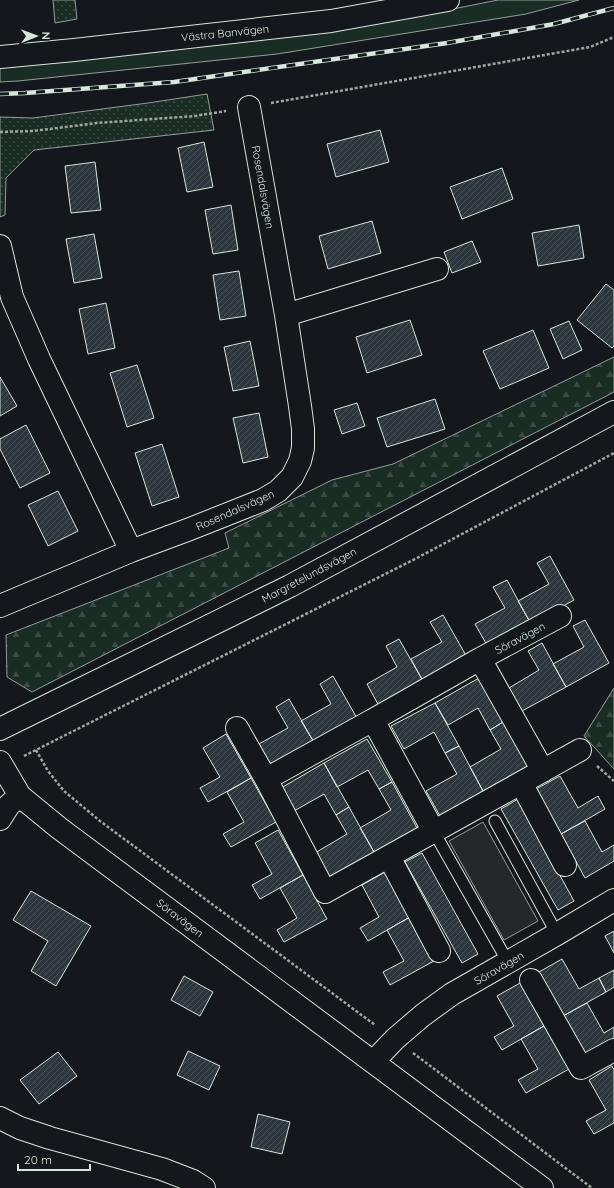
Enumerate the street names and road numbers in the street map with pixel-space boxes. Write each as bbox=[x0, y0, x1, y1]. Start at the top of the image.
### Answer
street label: Västra Banvägen bbox=[180, 21, 270, 45]
street label: Rosendalsvägen bbox=[249, 144, 277, 230]
street label: Rosendalsvägen bbox=[194, 486, 276, 534]
street label: Margretelundsvägen bbox=[259, 544, 359, 606]
street label: Söravägen bbox=[492, 619, 548, 657]
street label: Söravägen bbox=[154, 896, 206, 940]
street label: Söravägen bbox=[472, 948, 526, 988]

